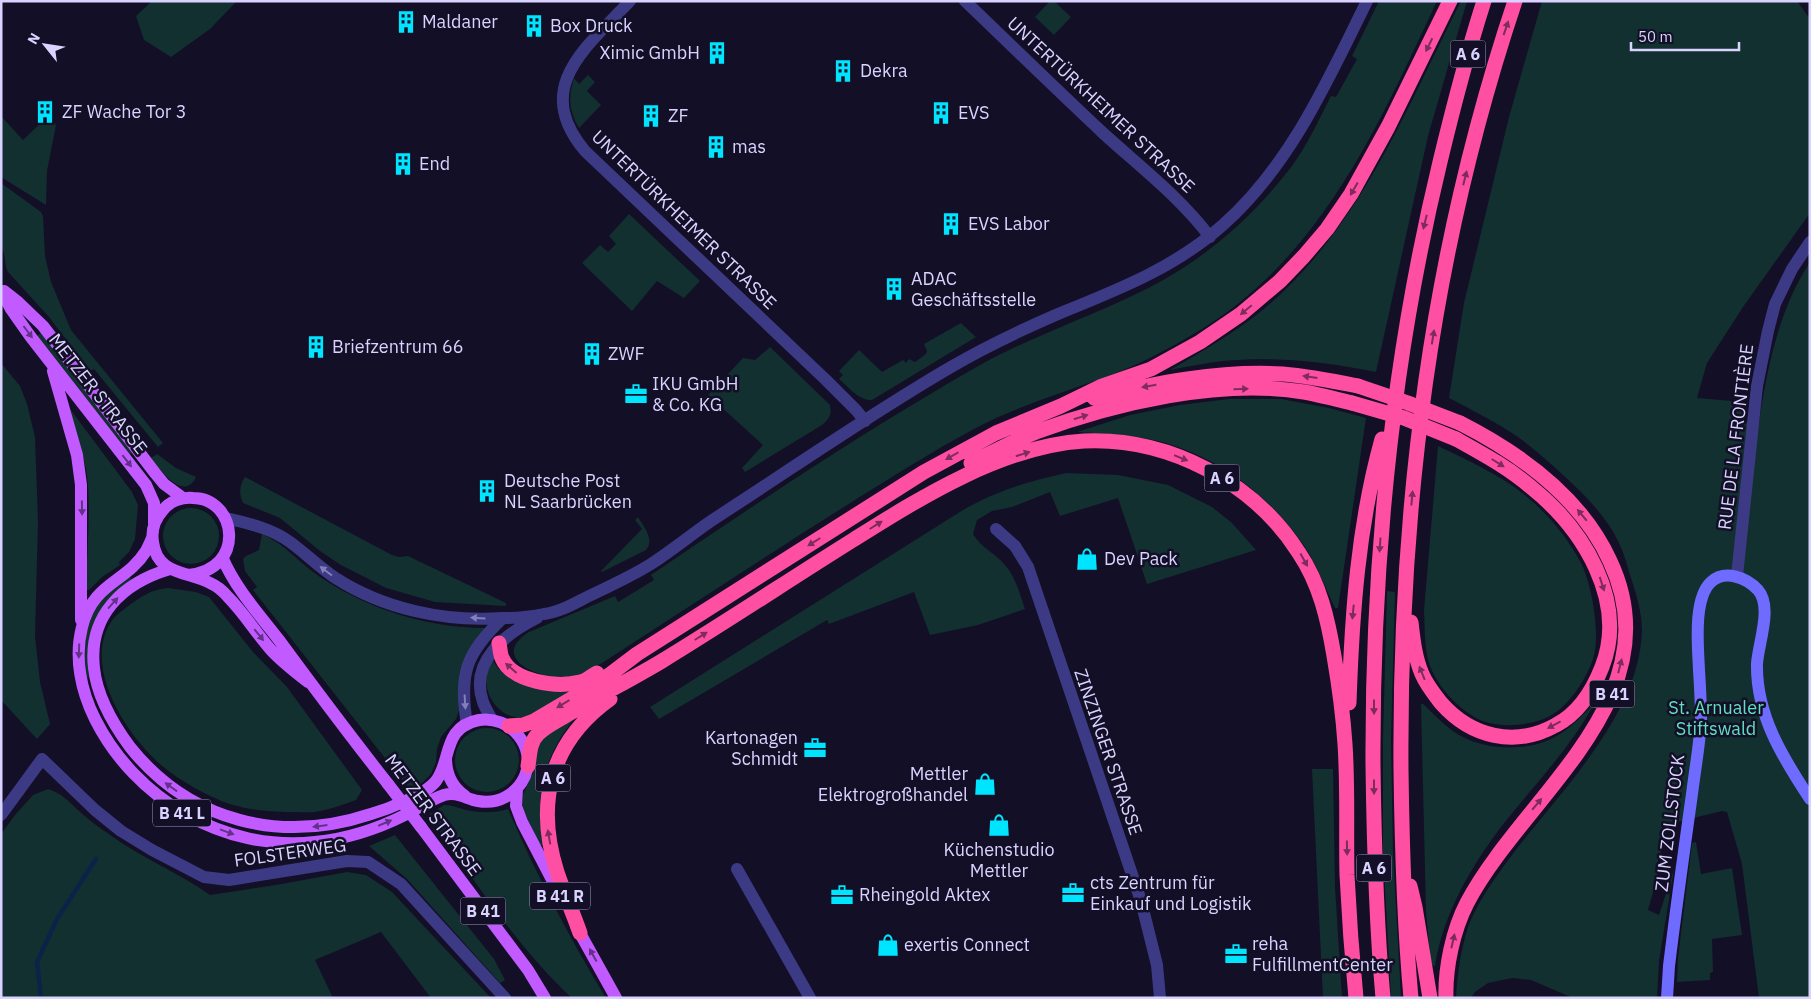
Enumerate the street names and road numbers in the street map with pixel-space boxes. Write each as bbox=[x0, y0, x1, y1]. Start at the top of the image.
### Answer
street label: UNTERTÜRKHEIMER STRASSE bbox=[1003, 12, 1200, 198]
road number: A 6 bbox=[1450, 41, 1486, 68]
street label: UNTERTÜRKHEIMER STRASSE bbox=[587, 125, 782, 314]
street label: METZER STRASSE bbox=[44, 329, 153, 459]
street label: RUE DE LA FRONTIÈRE bbox=[1713, 343, 1758, 531]
road number: A 6 bbox=[1204, 464, 1240, 492]
street label: ZINZINGER STRASSE bbox=[1069, 666, 1148, 838]
road number: B 41 bbox=[1590, 681, 1634, 708]
street label: METZER STRASSE bbox=[380, 749, 487, 880]
street label: ZUM ZOLLSTOCK bbox=[1650, 752, 1689, 893]
road number: A 6 bbox=[536, 764, 570, 791]
road number: B 41 L bbox=[153, 800, 211, 826]
street label: FOLSTERWEG bbox=[232, 833, 347, 872]
road number: A 6 bbox=[1356, 854, 1392, 881]
road number: B 41 R bbox=[530, 882, 590, 909]
road number: B 41 bbox=[460, 898, 506, 924]

